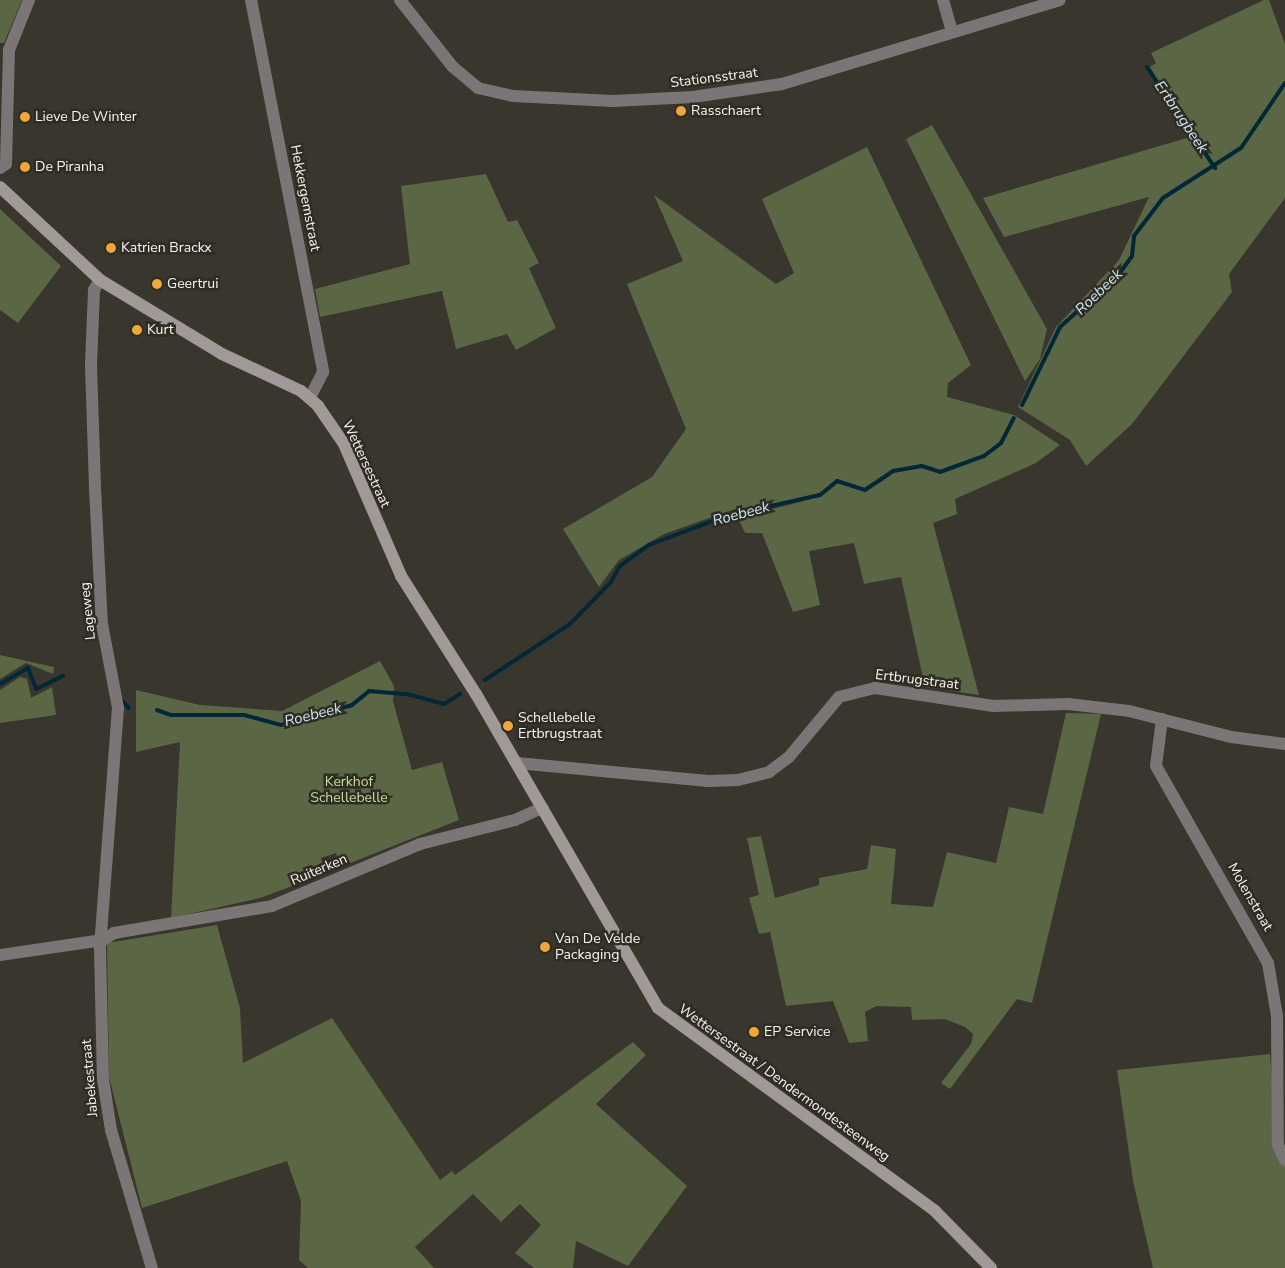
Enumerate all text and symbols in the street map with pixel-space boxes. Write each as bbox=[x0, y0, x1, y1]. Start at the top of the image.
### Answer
street label: Stationsstraat bbox=[669, 64, 759, 92]
water label: Ertbrugbeek bbox=[1150, 77, 1212, 157]
place label: Rasschaert bbox=[691, 103, 761, 119]
marker: Rasschaert bbox=[675, 105, 687, 117]
place label: Lieve De Winter bbox=[35, 109, 137, 125]
marker: Lieve De Winter bbox=[19, 111, 31, 123]
street label: Hekkergemstraat bbox=[286, 143, 324, 253]
place label: De Piranha bbox=[35, 159, 104, 175]
marker: De Piranha bbox=[19, 161, 31, 173]
place label: Katrien Brackx bbox=[121, 240, 212, 256]
marker: Katrien Brackx bbox=[105, 242, 117, 254]
water label: Roebeek bbox=[1072, 265, 1126, 319]
place label: Geertrui bbox=[167, 276, 218, 292]
marker: Geertrui bbox=[151, 278, 163, 290]
place label: Kurt bbox=[147, 322, 174, 338]
marker: Kurt bbox=[131, 324, 143, 336]
street label: Wettersestraat bbox=[338, 418, 394, 510]
water label: Roebeek bbox=[710, 498, 772, 530]
street label: Lageweg bbox=[77, 581, 99, 641]
street label: Ertbrugstraat bbox=[874, 667, 960, 693]
water label: Roebeek bbox=[282, 699, 344, 731]
place label: Schellebelle Ertbrugstraat bbox=[518, 710, 602, 742]
marker: Schellebelle Ertbrugstraat bbox=[502, 720, 514, 732]
park label: Kerkhof Schellebelle bbox=[310, 774, 388, 806]
street label: Ruiterken bbox=[288, 851, 350, 889]
street label: Molenstraat bbox=[1224, 860, 1276, 934]
place label: Van De Velde Packaging bbox=[555, 931, 640, 964]
marker: Van De Velde Packaging bbox=[539, 941, 551, 953]
street label: Wettersestraat / Dendermondesteenweg bbox=[675, 1001, 893, 1165]
place label: EP Service bbox=[764, 1024, 830, 1040]
marker: EP Service bbox=[748, 1026, 760, 1038]
street label: Jabekestraat bbox=[78, 1038, 102, 1118]

